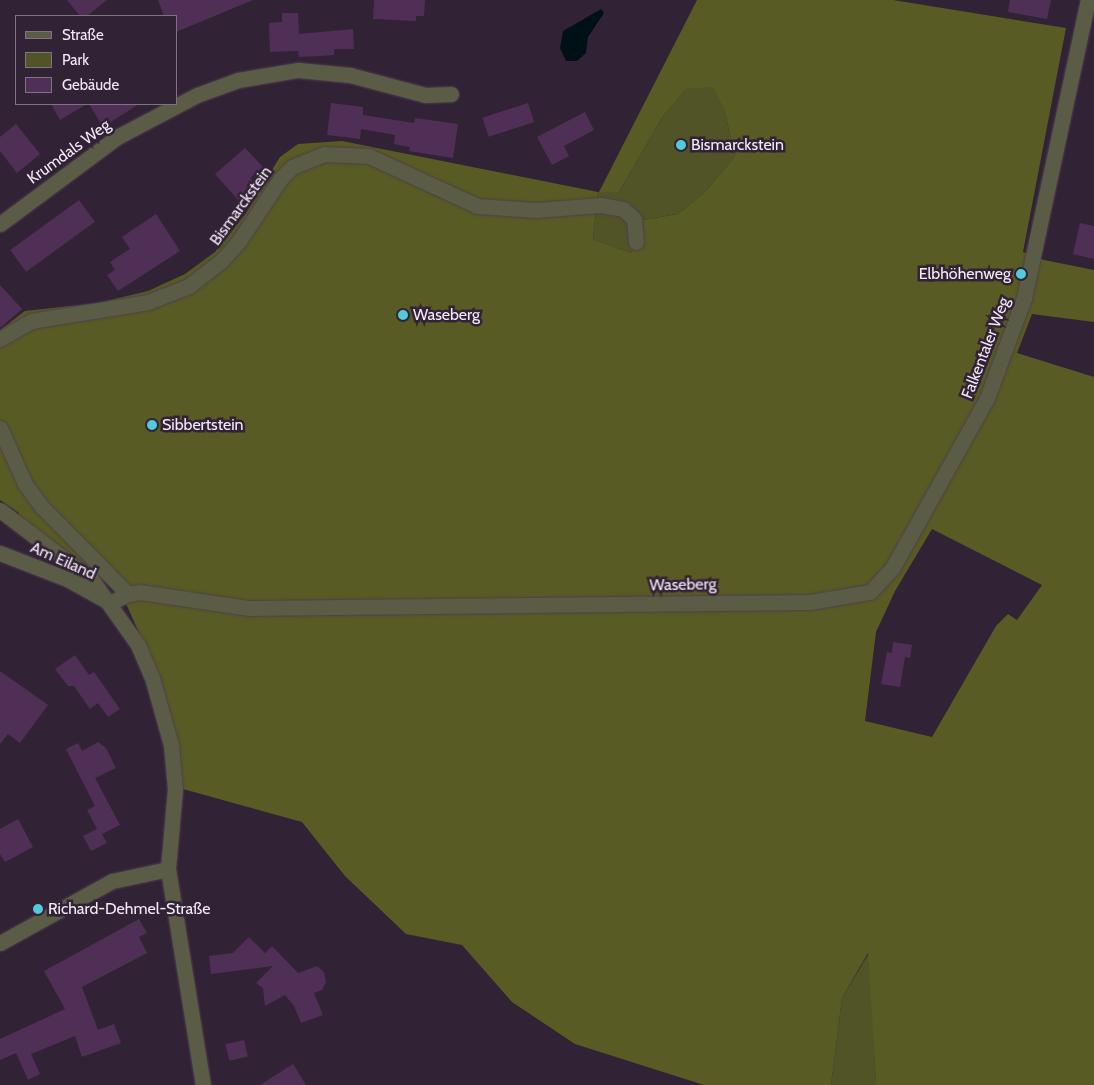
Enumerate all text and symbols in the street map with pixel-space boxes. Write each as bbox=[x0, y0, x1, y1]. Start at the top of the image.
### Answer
legend bbox=[15, 15, 178, 105]
text: Straße bbox=[62, 26, 104, 44]
text: Park bbox=[62, 51, 89, 69]
text: Gebäude bbox=[62, 76, 119, 94]
street label: Krumdals Weg bbox=[24, 116, 114, 188]
place label: Bismarckstein bbox=[691, 135, 784, 155]
marker: Bismarckstein bbox=[675, 139, 687, 151]
street label: Bismarckstein bbox=[206, 163, 276, 249]
place label: Elbhöhenweg bbox=[919, 264, 1011, 284]
marker: Elbhöhenweg bbox=[1015, 268, 1027, 280]
street label: Falkentaler Weg bbox=[958, 295, 1014, 401]
place label: Waseberg bbox=[413, 305, 480, 325]
marker: Waseberg bbox=[397, 309, 409, 321]
place label: Sibbertstein bbox=[162, 415, 244, 435]
marker: Sibbertstein bbox=[146, 419, 158, 431]
street label: Am Eiland bbox=[27, 538, 99, 584]
street label: Waseberg bbox=[649, 575, 717, 595]
place label: Richard-Dehmel-Straße bbox=[48, 899, 210, 919]
marker: Richard-Dehmel-Straße bbox=[32, 903, 44, 915]

